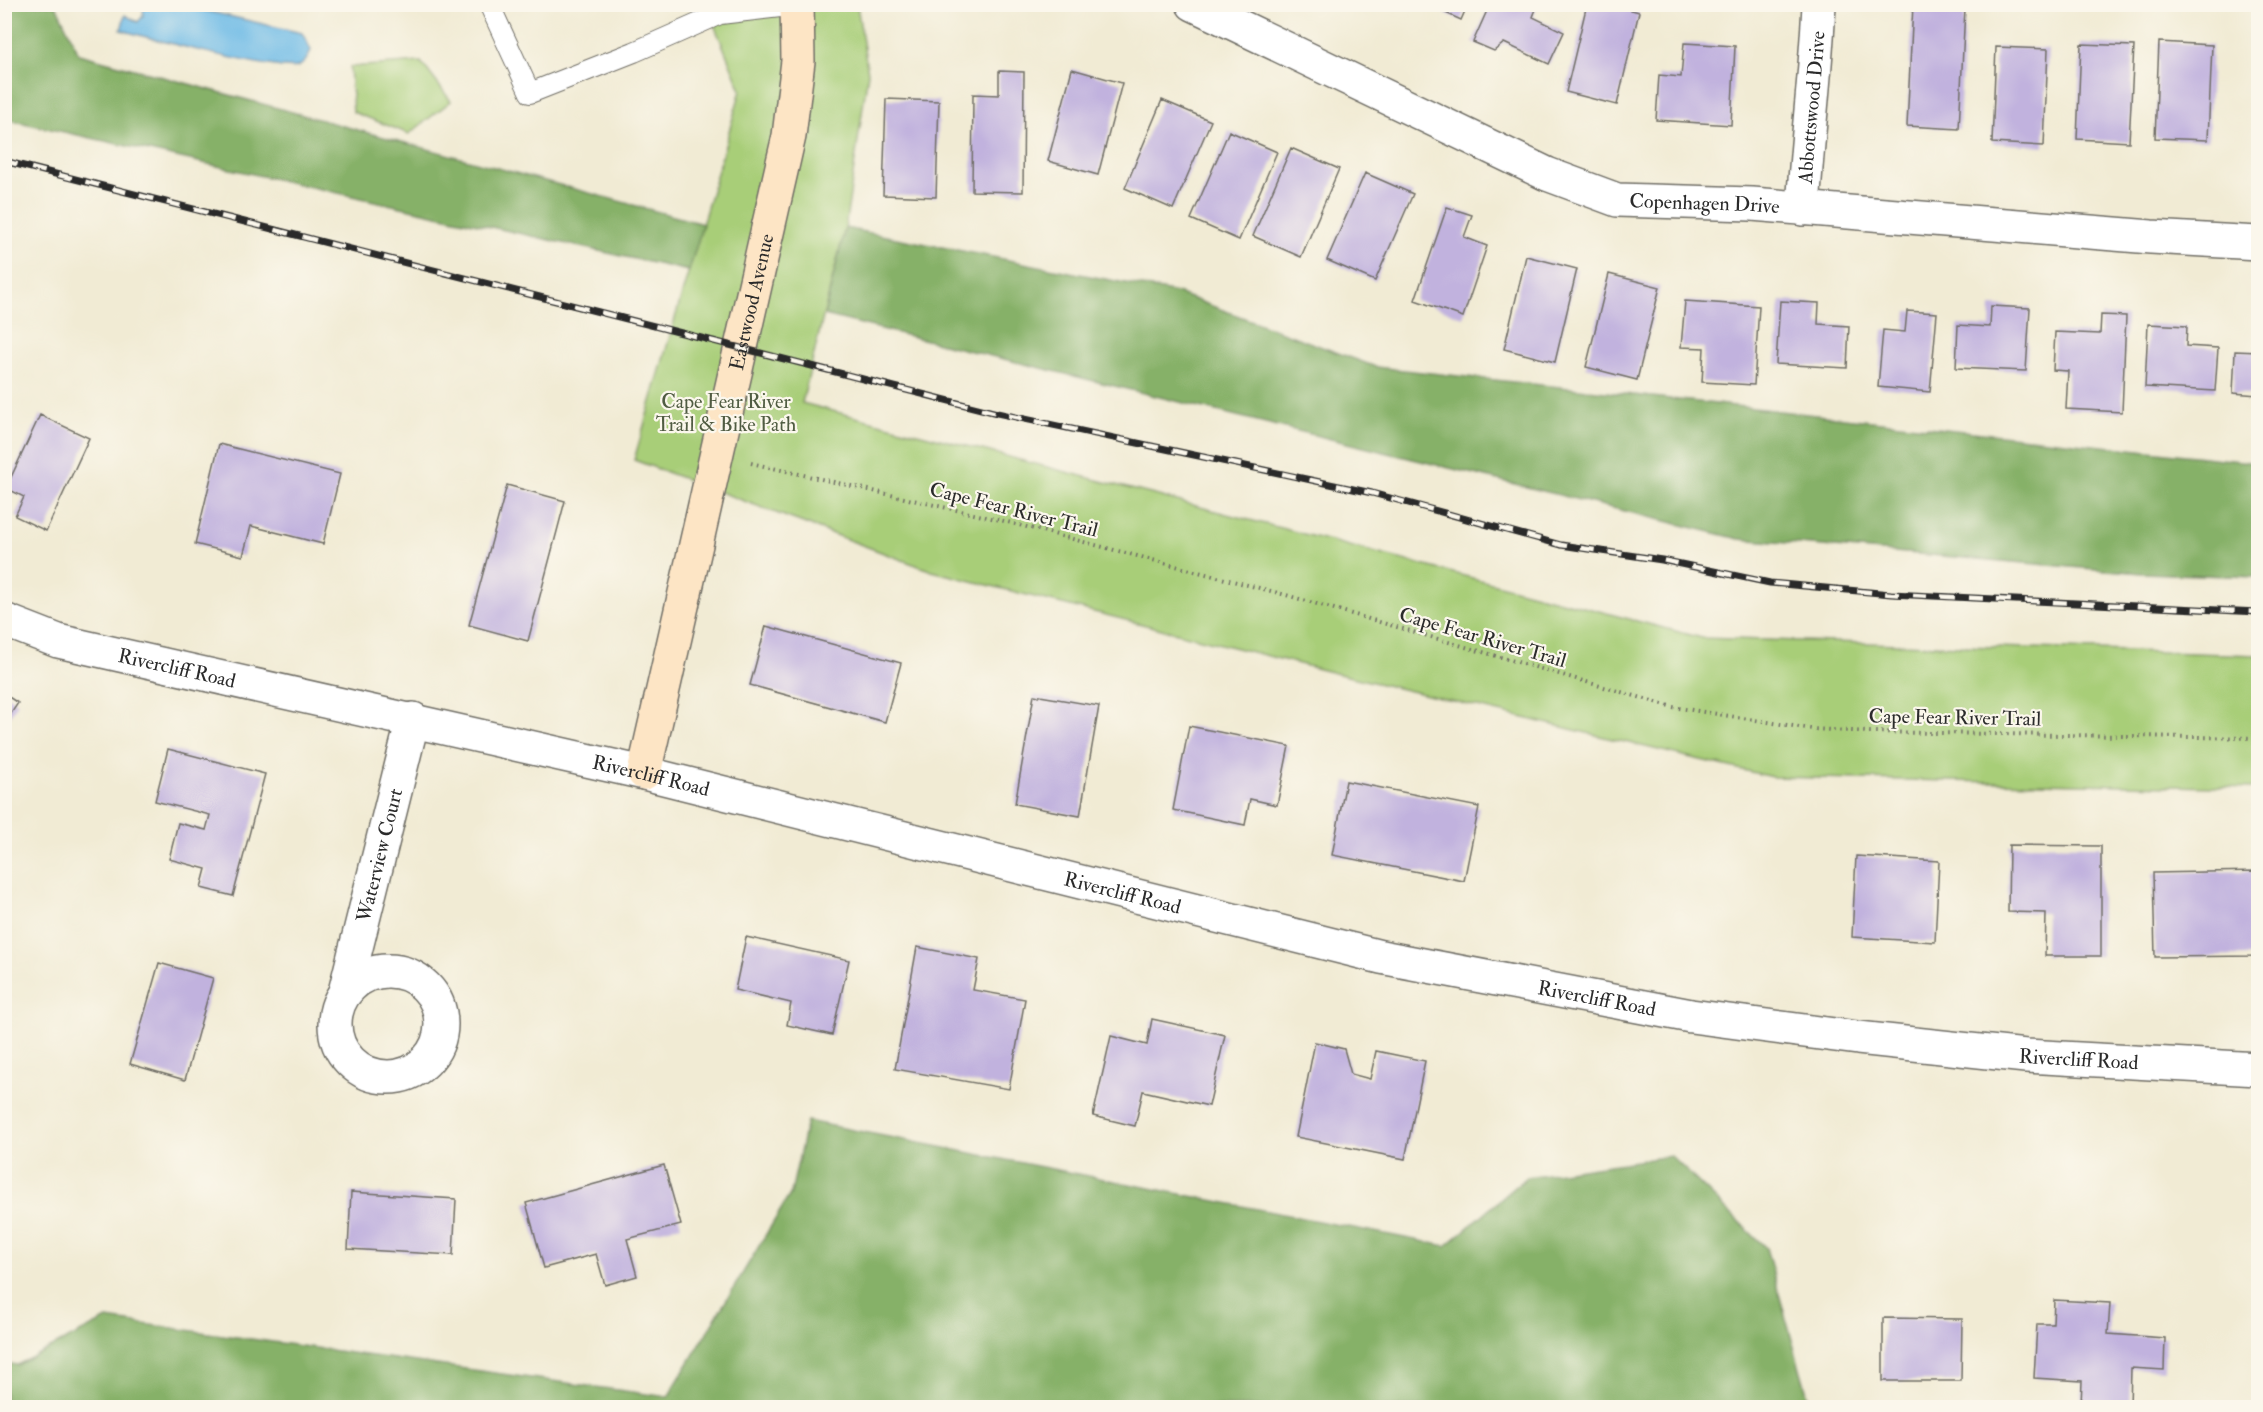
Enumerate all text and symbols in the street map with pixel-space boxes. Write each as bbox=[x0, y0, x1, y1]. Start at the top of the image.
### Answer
street label: Abbottswood Drive bbox=[1793, 30, 1831, 186]
street label: Copenhagen Drive bbox=[1629, 188, 1781, 219]
street label: Eastwood Avenue bbox=[724, 231, 779, 373]
park label: Cape Fear River Trail & Bike Path bbox=[656, 389, 797, 437]
street label: Cape Fear River Trail bbox=[927, 476, 1101, 543]
street label: Cape Fear River Trail bbox=[1396, 602, 1569, 674]
street label: Rivercliff Road bbox=[116, 643, 238, 694]
street label: Cape Fear River Trail bbox=[1868, 703, 2042, 733]
street label: Rivercliff Road bbox=[590, 750, 712, 802]
street label: Waterview Court bbox=[351, 785, 408, 926]
street label: Rivercliff Road bbox=[1061, 866, 1184, 920]
street label: Rivercliff Road bbox=[1536, 975, 1658, 1022]
street label: Rivercliff Road bbox=[2018, 1044, 2139, 1075]

